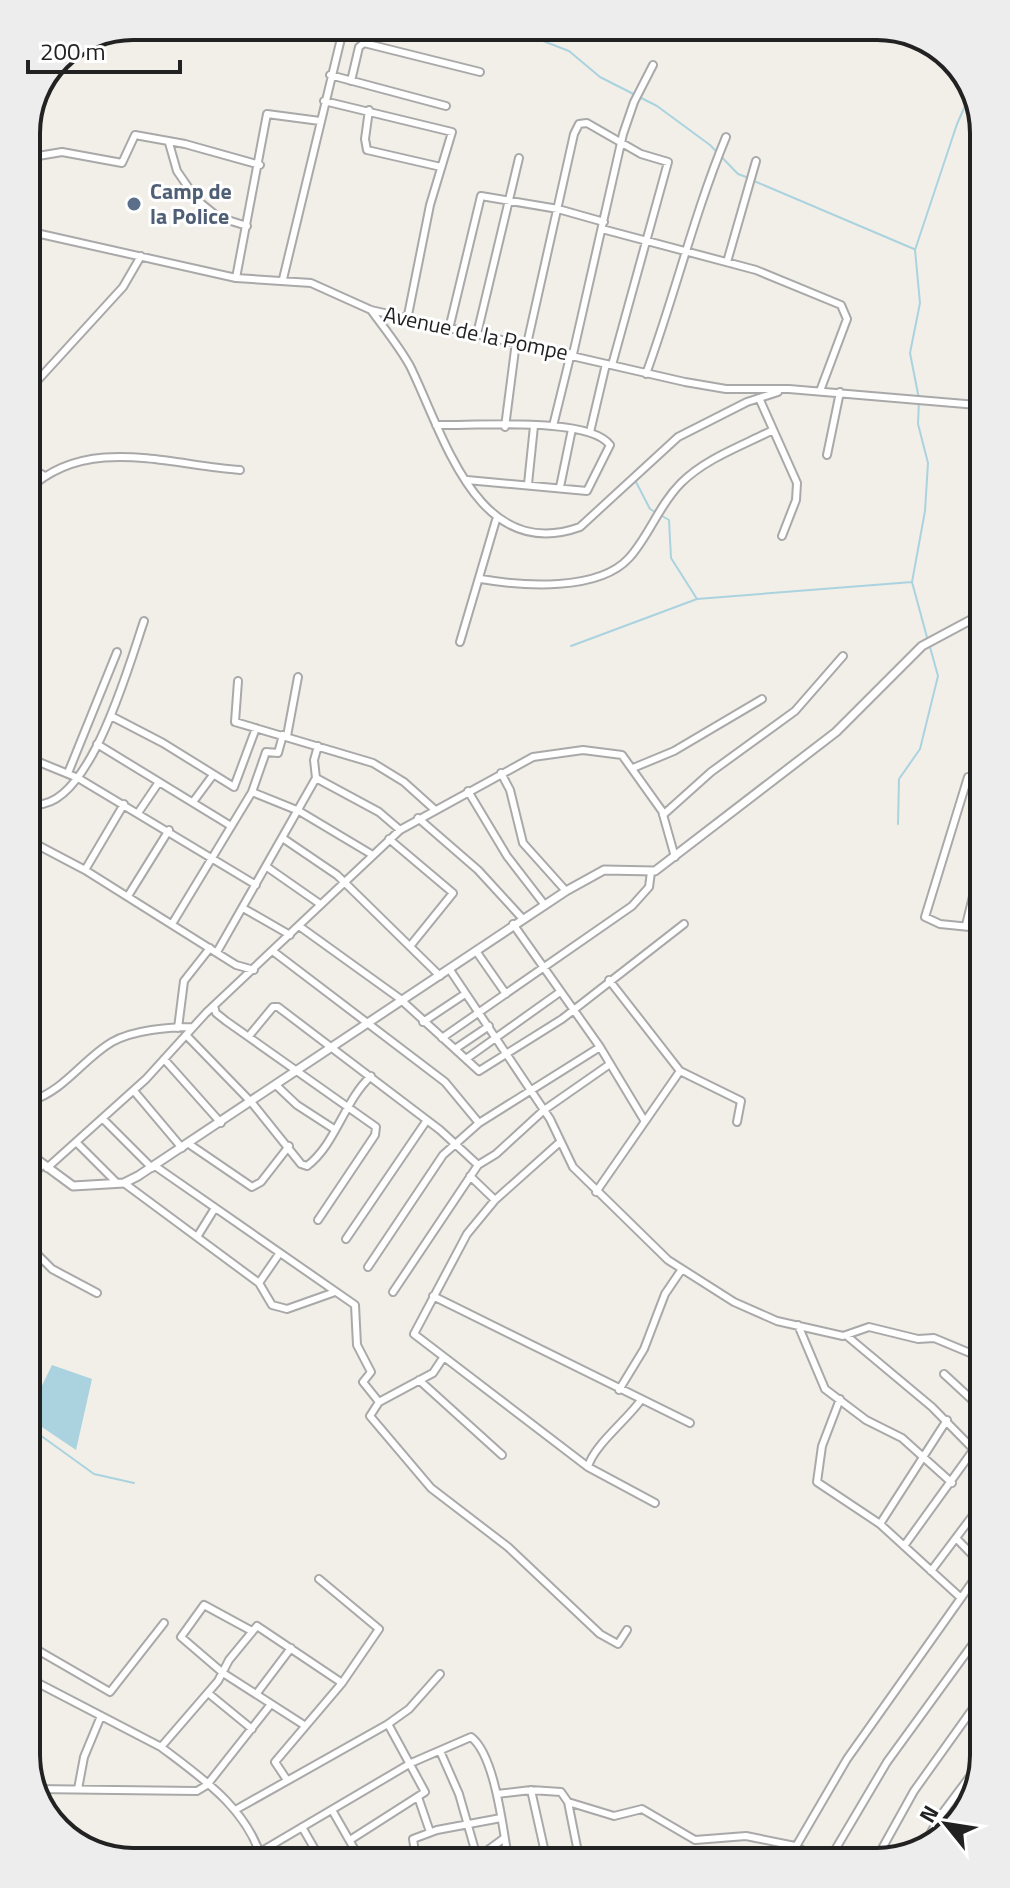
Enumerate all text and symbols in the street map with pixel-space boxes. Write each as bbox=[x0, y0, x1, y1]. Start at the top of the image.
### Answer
scale bar bbox=[28, 24, 180, 74]
text: 200 m bbox=[40, 33, 106, 69]
place label: Camp de la Police bbox=[150, 174, 232, 233]
marker: Camp de la Police bbox=[125, 195, 143, 213]
street label: Avenue de la Pompe bbox=[381, 297, 571, 369]
north arrow bbox=[906, 1784, 986, 1864]
text: N bbox=[910, 1799, 947, 1829]

